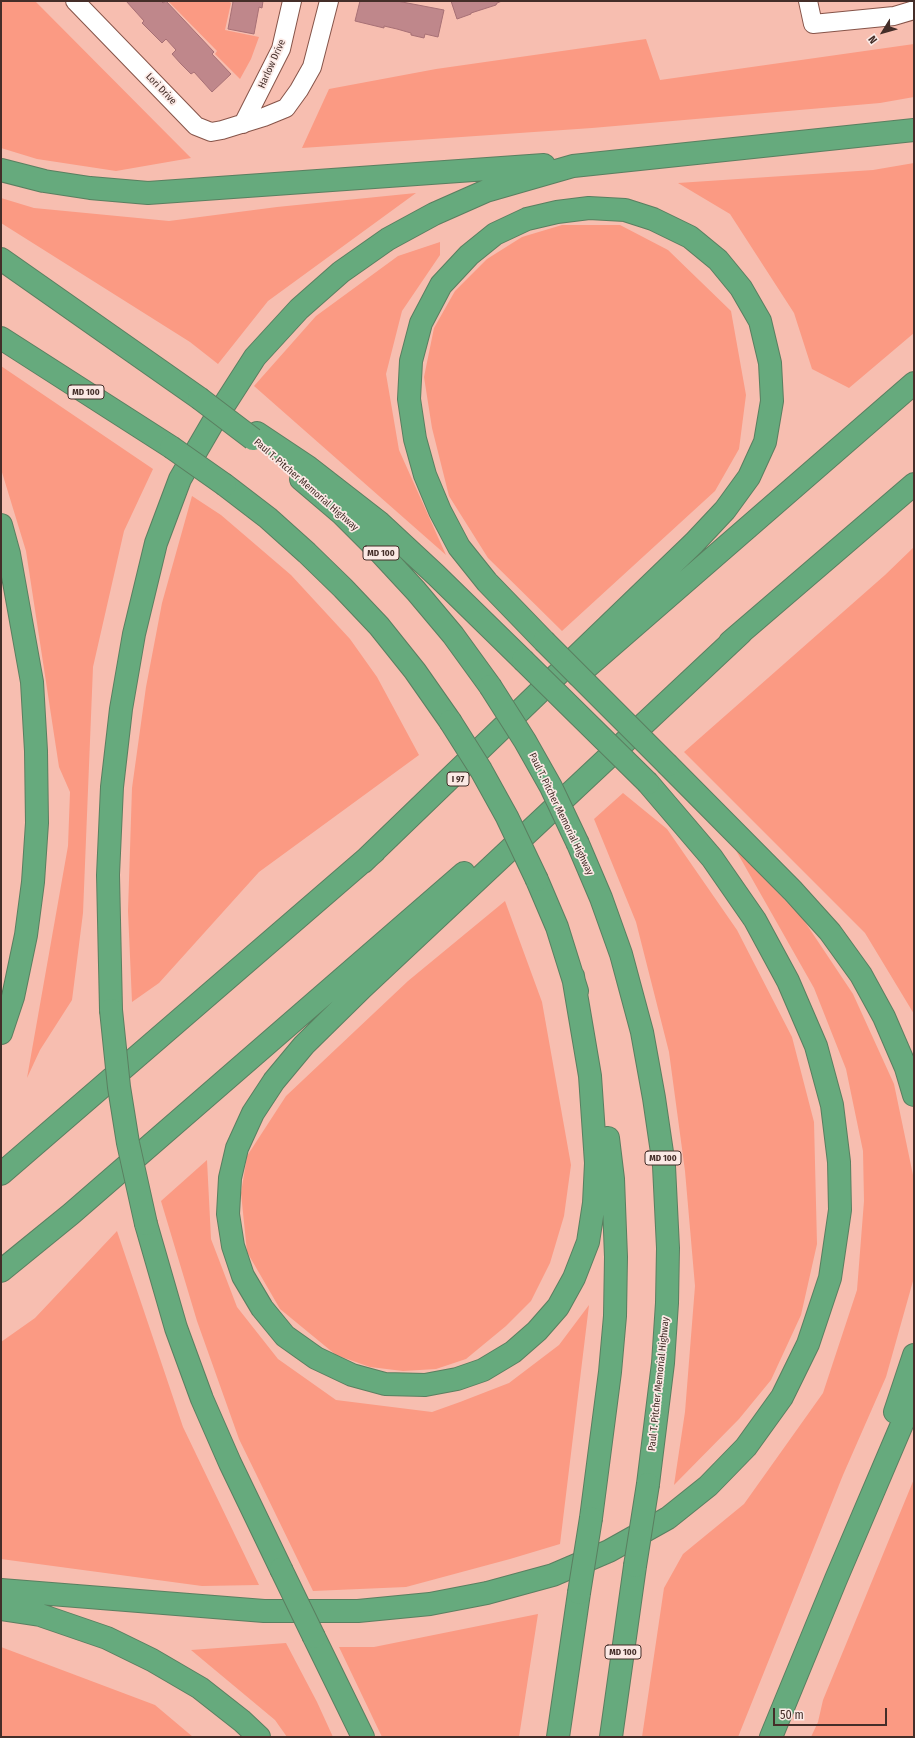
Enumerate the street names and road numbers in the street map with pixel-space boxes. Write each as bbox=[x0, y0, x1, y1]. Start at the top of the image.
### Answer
street label: Harlow Drive bbox=[256, 38, 288, 90]
street label: Lori Drive bbox=[143, 71, 179, 107]
road number: MD 100 bbox=[68, 385, 104, 399]
street label: Paul T. Pitcher Memorial Highway bbox=[251, 436, 361, 534]
road number: MD 100 bbox=[363, 546, 399, 560]
street label: Paul T. Pitcher Memorial Highway bbox=[526, 751, 596, 877]
road number: I 97 bbox=[447, 772, 469, 786]
road number: MD 100 bbox=[645, 1151, 681, 1165]
street label: Paul T. Pitcher Memorial Highway bbox=[646, 1316, 672, 1452]
road number: MD 100 bbox=[605, 1645, 641, 1659]

